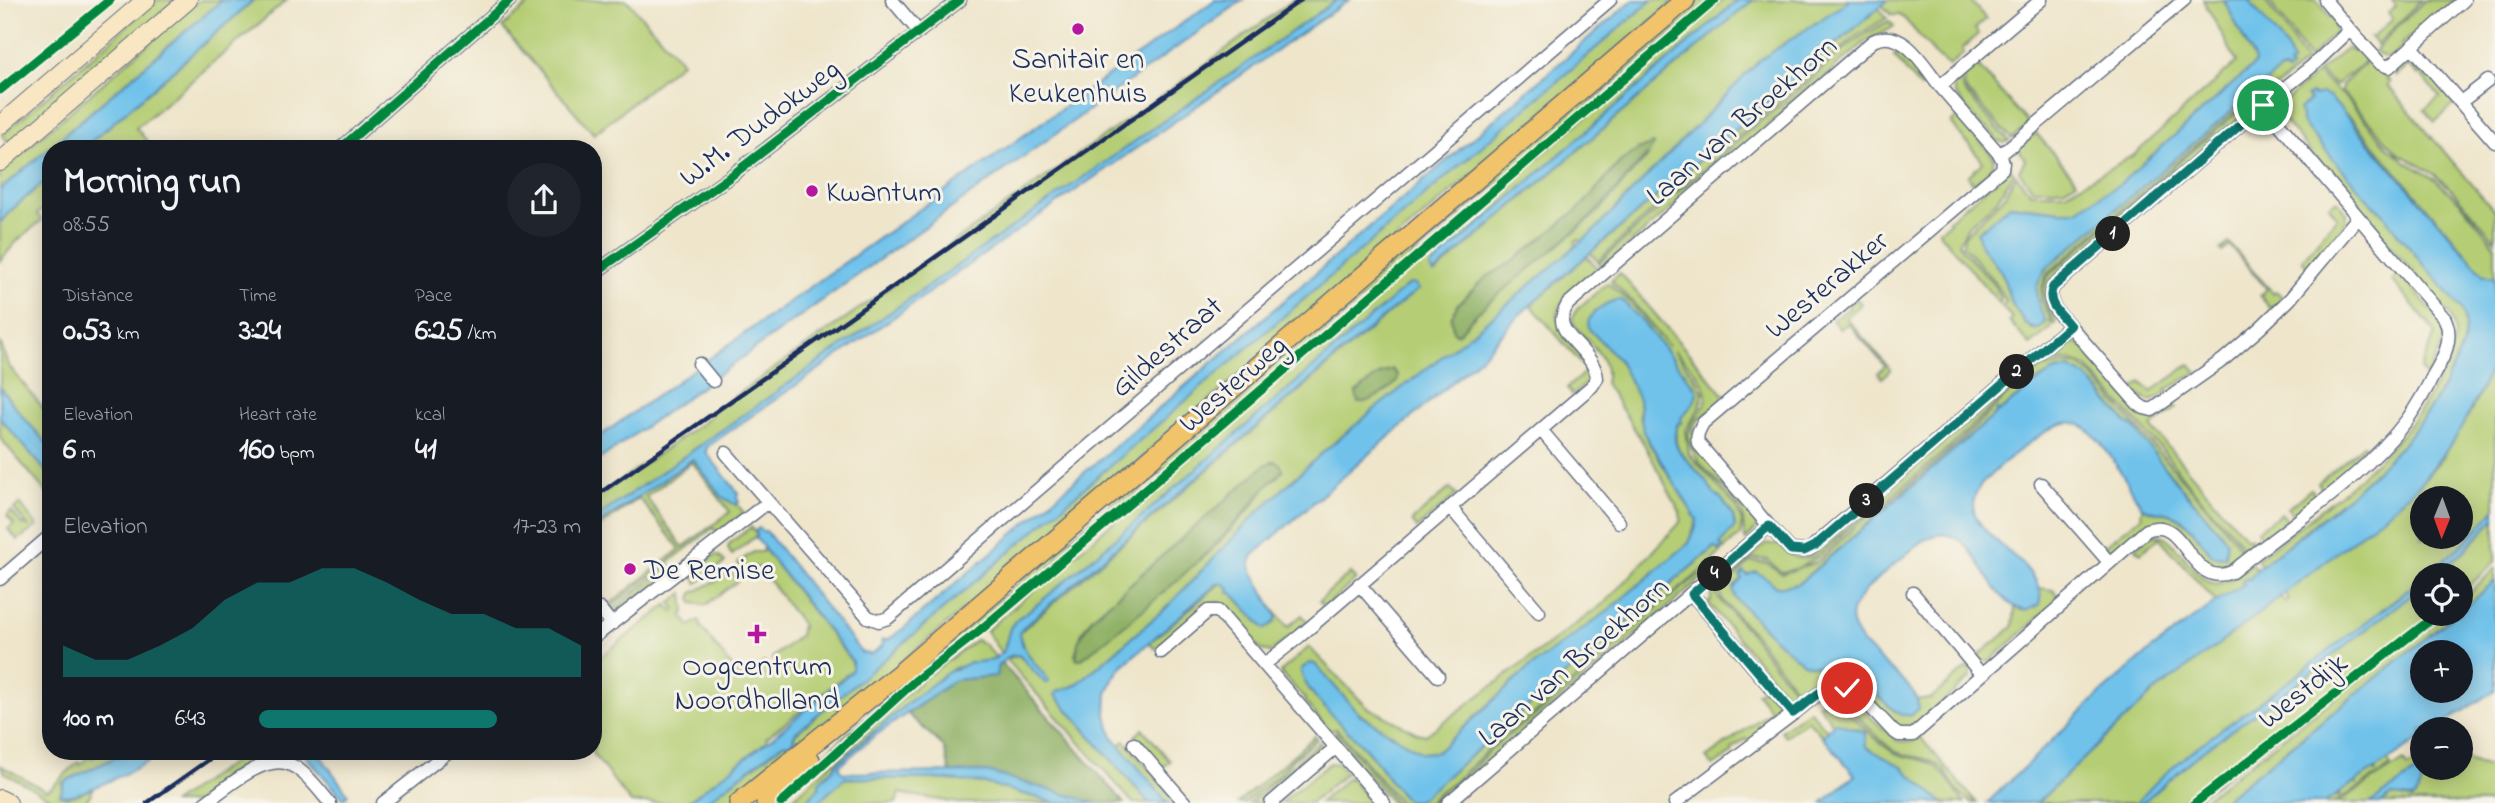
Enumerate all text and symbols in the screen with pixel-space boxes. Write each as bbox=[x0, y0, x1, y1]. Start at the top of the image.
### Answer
marker: Sanitair en Keukenhuis bbox=[1070, 21, 1086, 37]
street label: Laan van Broekhorn bbox=[1637, 26, 1849, 218]
place label: Sanitair en Keukenhuis bbox=[1009, 39, 1147, 117]
street label: W.M. Dudokweg bbox=[671, 49, 851, 200]
pin bbox=[2233, 75, 2293, 135]
icon: arrive bbox=[2244, 86, 2282, 124]
text: Morning run bbox=[63, 155, 241, 211]
button: share bbox=[507, 163, 581, 237]
place label: Kwantum bbox=[826, 172, 942, 216]
marker: Kwantum bbox=[804, 183, 820, 199]
text: 08:55 bbox=[63, 209, 110, 242]
pin: 1 bbox=[2096, 216, 2130, 252]
text: 1 bbox=[2109, 220, 2116, 247]
street label: Westerakker bbox=[1756, 221, 1900, 351]
text: Distance bbox=[63, 283, 133, 310]
text: Time bbox=[239, 283, 277, 310]
text: Pace bbox=[415, 283, 452, 310]
street label: Gildestraat bbox=[1102, 287, 1234, 410]
text: 0.53 bbox=[63, 310, 112, 354]
text: 3:24 bbox=[239, 310, 281, 354]
text: 6:25 bbox=[415, 310, 463, 354]
text: km bbox=[112, 321, 139, 348]
text: /km bbox=[463, 321, 497, 348]
street label: Westerweg bbox=[1170, 326, 1298, 445]
pin: 2 bbox=[2000, 354, 2035, 390]
text: 2 bbox=[2012, 358, 2021, 385]
text: Elevation bbox=[63, 402, 133, 429]
text: Heart rate bbox=[239, 402, 317, 429]
text: kcal bbox=[415, 402, 445, 429]
text: 6 bbox=[63, 429, 76, 473]
text: 160 bbox=[239, 429, 275, 473]
text: 41 bbox=[415, 429, 437, 473]
text: m bbox=[76, 440, 96, 467]
text: bpm bbox=[275, 440, 315, 467]
pin: 3 bbox=[1850, 484, 1884, 518]
north arrow bbox=[2410, 486, 2473, 550]
map controls bbox=[2410, 486, 2473, 780]
text: 3 bbox=[1863, 487, 1870, 514]
text: Elevation bbox=[63, 511, 148, 544]
text: 17–23 m bbox=[513, 511, 581, 544]
place label: De Remise bbox=[643, 550, 775, 594]
pin: 4 bbox=[1698, 556, 1732, 592]
text: 4 bbox=[1711, 560, 1718, 587]
marker: De Remise bbox=[622, 561, 638, 577]
button: locate bbox=[2410, 563, 2473, 626]
street label: Laan van Broekhorn bbox=[1469, 567, 1681, 759]
marker: Oogcentrum Noordholland bbox=[747, 624, 767, 644]
button: + bbox=[2410, 640, 2473, 703]
street label: Westdijk bbox=[2250, 643, 2359, 742]
place label: Oogcentrum Noordholland bbox=[675, 646, 839, 724]
pin bbox=[1817, 658, 1877, 718]
icon: check bbox=[1828, 669, 1866, 707]
text: 100 m bbox=[63, 703, 114, 736]
text: 6:43 bbox=[175, 703, 206, 736]
button: − bbox=[2410, 717, 2473, 780]

